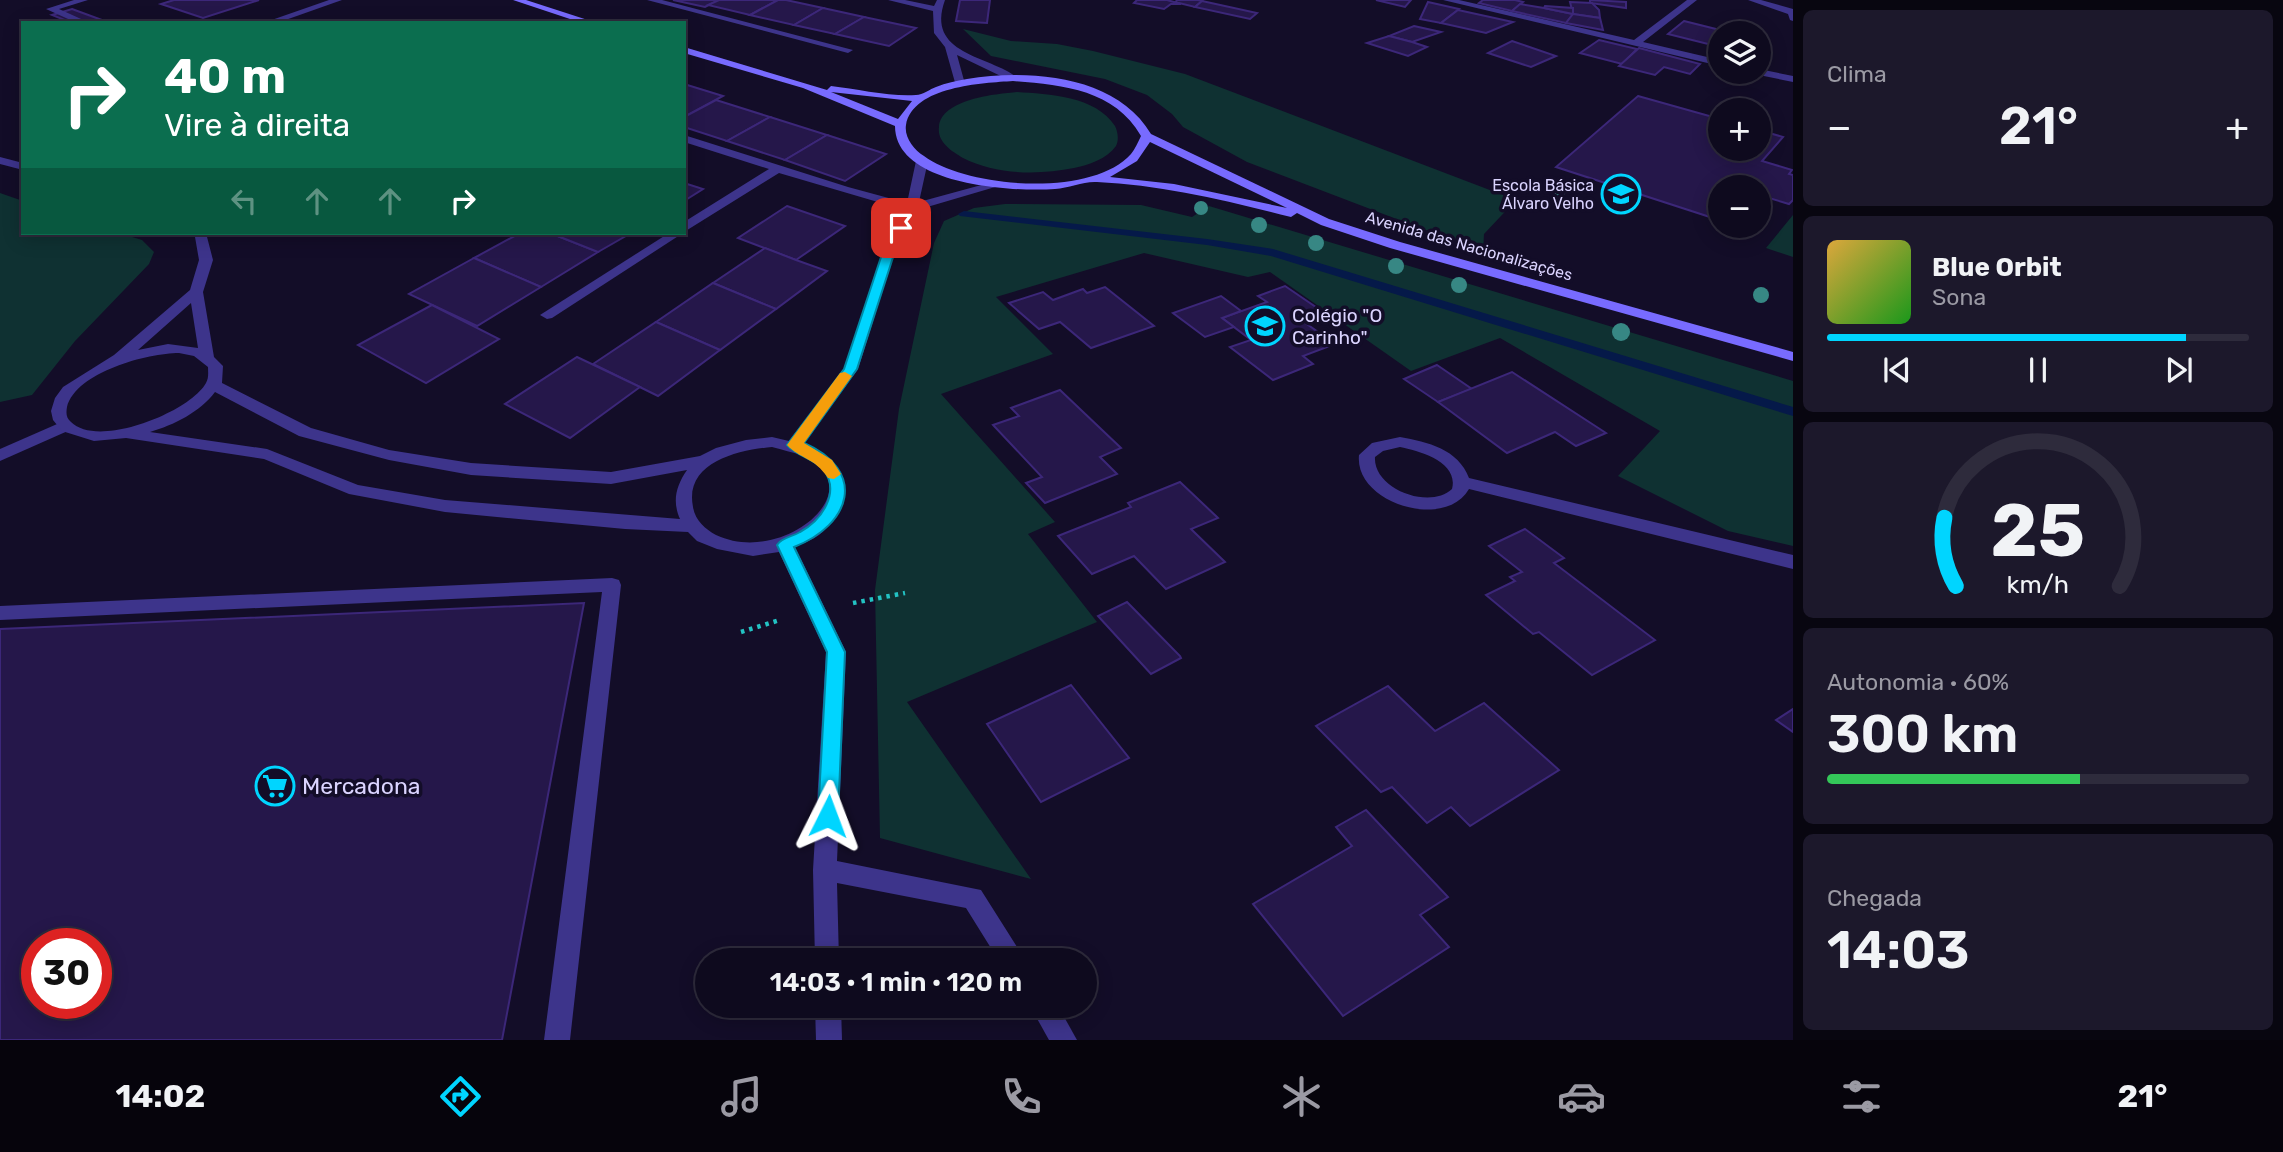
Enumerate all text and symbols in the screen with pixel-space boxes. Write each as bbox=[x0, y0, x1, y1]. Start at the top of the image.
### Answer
map controls bbox=[1708, 21, 1771, 238]
button: layers bbox=[1708, 21, 1771, 84]
text: 40 m bbox=[164, 47, 286, 105]
icon: right bbox=[49, 49, 140, 140]
text: Clima bbox=[1827, 60, 1887, 88]
text: 21° bbox=[1999, 95, 2078, 157]
button: + bbox=[1708, 98, 1771, 161]
text: − bbox=[1827, 104, 1852, 150]
text: + bbox=[2225, 104, 2249, 150]
text: Vire à direita bbox=[164, 106, 350, 144]
school or university icon: Escola Básica Álvaro Velho bbox=[1600, 173, 1642, 215]
button: − bbox=[1708, 175, 1771, 238]
place label: Escola Básica Álvaro Velho bbox=[1492, 176, 1594, 213]
icon: left bbox=[225, 182, 263, 220]
icon: ahead bbox=[298, 182, 336, 220]
icon: ahead bbox=[371, 182, 409, 220]
icon: right bbox=[444, 182, 482, 220]
pin bbox=[871, 198, 931, 258]
street label: Avenida das Nacionalizações bbox=[1363, 207, 1575, 285]
icon: arrive bbox=[882, 209, 920, 247]
text: Blue Orbit bbox=[1932, 252, 2062, 283]
text: Sona bbox=[1932, 283, 1986, 311]
place label: Colégio "O Carinho" bbox=[1292, 304, 1382, 349]
school or university icon: Colégio "O Carinho" bbox=[1244, 305, 1286, 347]
icon: previous bbox=[1878, 351, 1916, 389]
icon: pause bbox=[2019, 351, 2057, 389]
icon: next bbox=[2160, 351, 2198, 389]
text: 25 bbox=[1991, 488, 2085, 574]
text: km/h bbox=[2007, 570, 2069, 599]
text: Autonomia · 60% bbox=[1827, 668, 2009, 696]
text: 300 km bbox=[1827, 703, 2018, 765]
supermarket icon: Mercadona bbox=[254, 765, 296, 807]
place label: Mercadona bbox=[302, 772, 421, 800]
position arrow bbox=[791, 779, 865, 853]
text: Chegada bbox=[1827, 884, 1922, 912]
text: 14:03 bbox=[1827, 919, 1970, 981]
speed limit sign: 30 bbox=[21, 928, 112, 1019]
text: 14:03 · 1 min · 120 m bbox=[770, 967, 1022, 998]
icon: directions bbox=[436, 1072, 485, 1121]
icon: music bbox=[717, 1072, 766, 1121]
icon: phone bbox=[997, 1072, 1046, 1121]
icon: climate bbox=[1277, 1072, 1326, 1121]
icon: car bbox=[1557, 1072, 1606, 1121]
icon: filters bbox=[1837, 1072, 1886, 1121]
text: 14:02 bbox=[116, 1077, 205, 1115]
text: 21° bbox=[2117, 1077, 2167, 1115]

